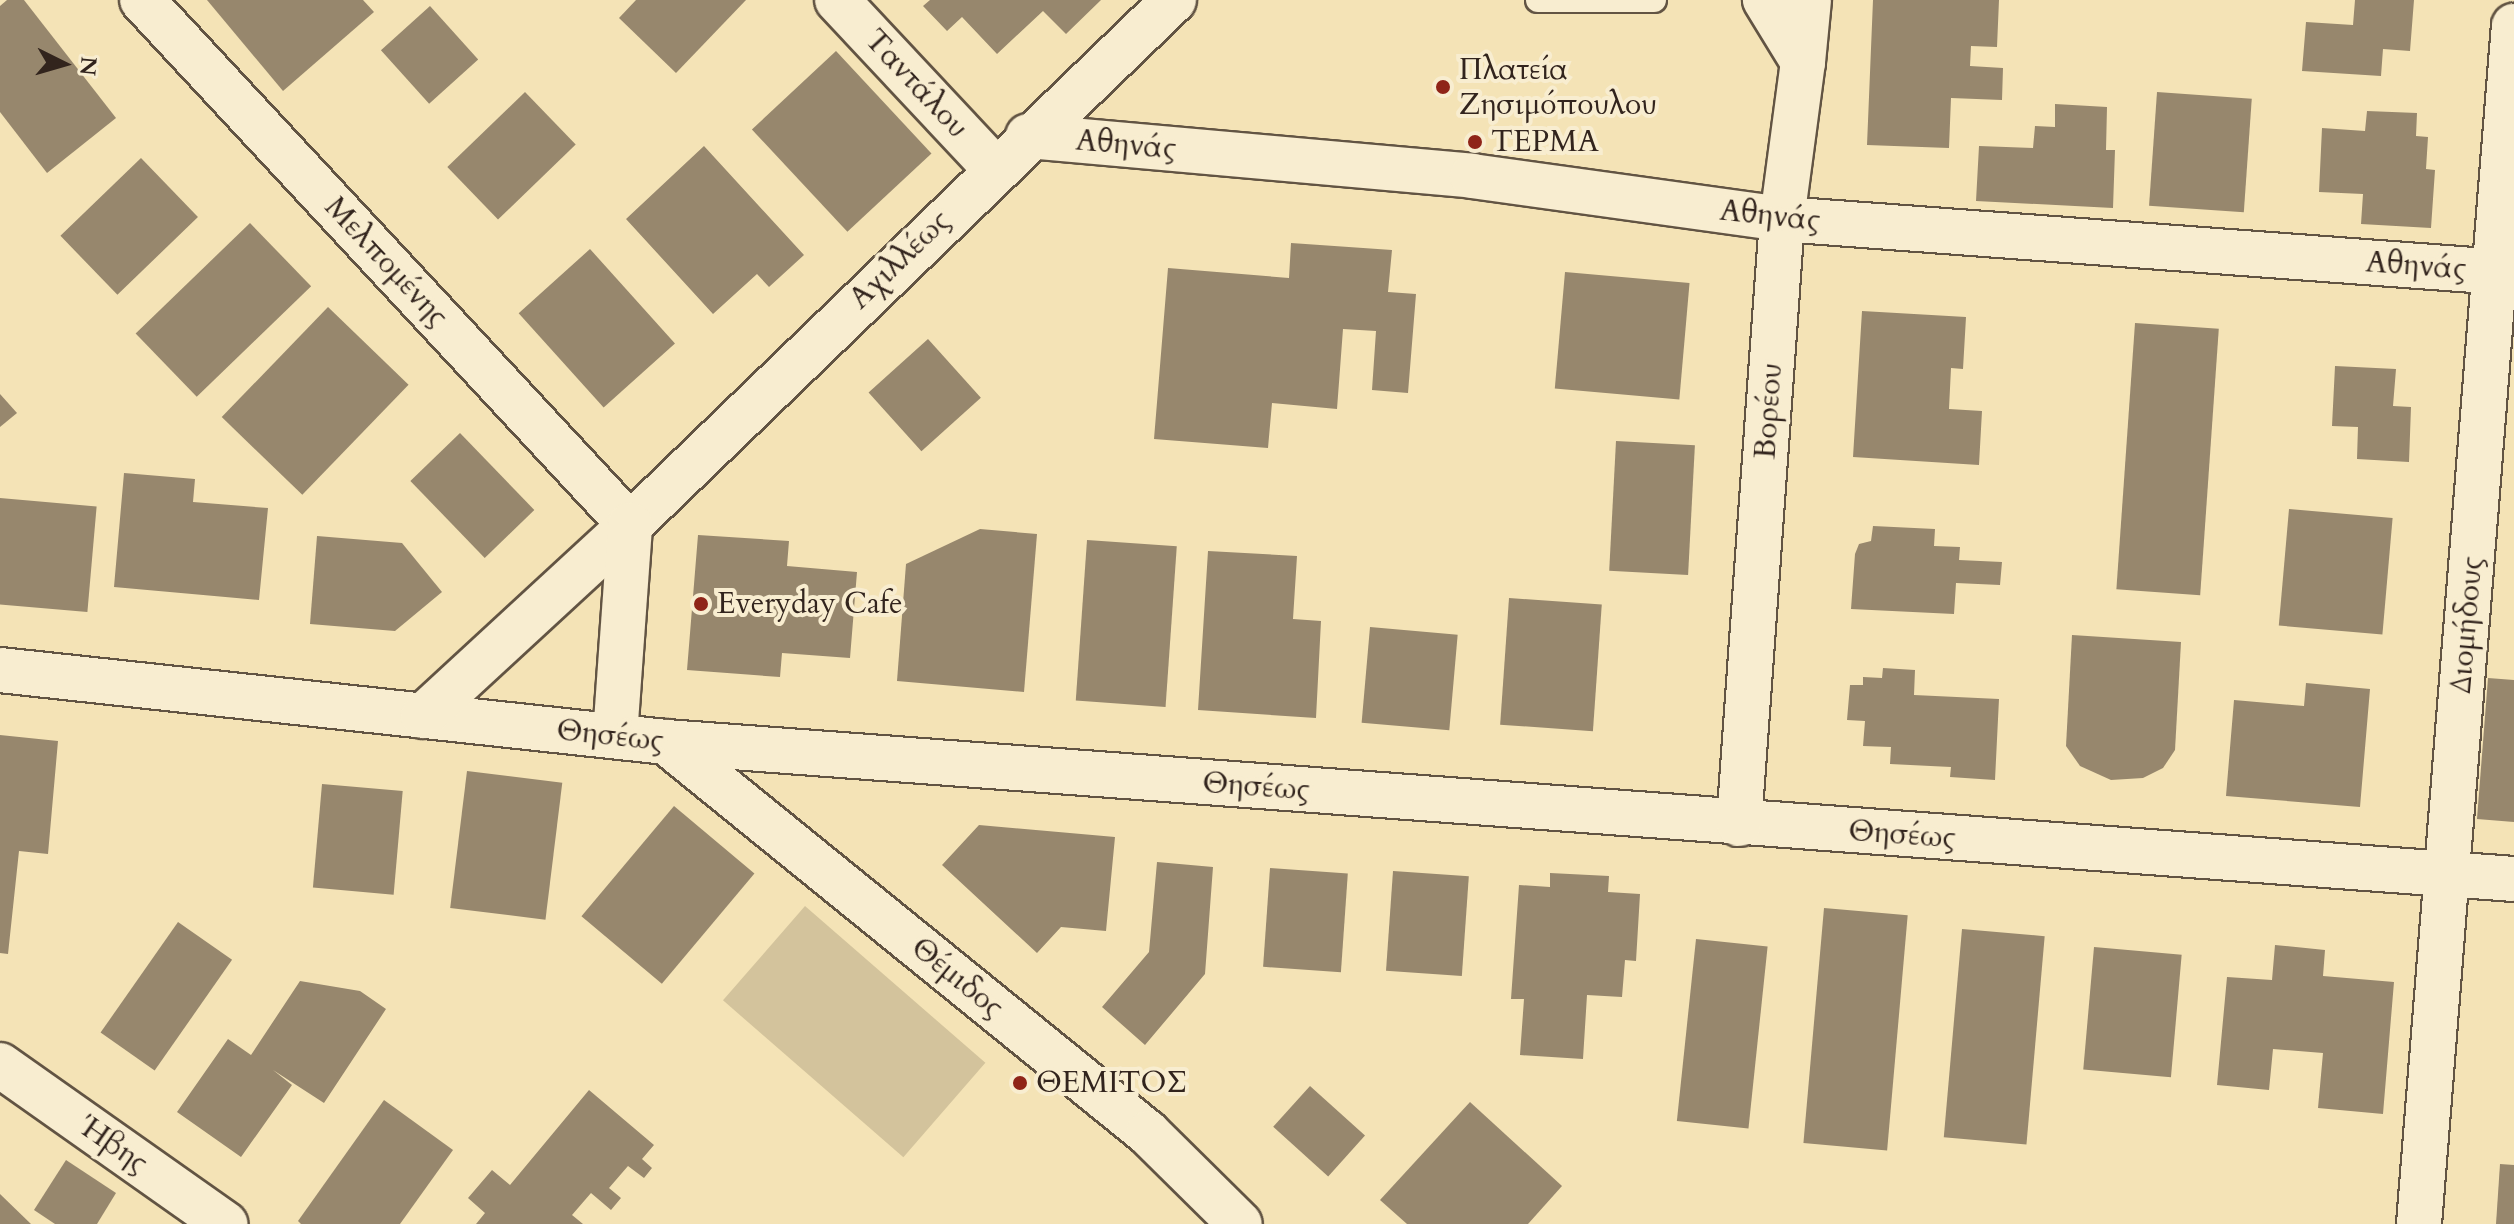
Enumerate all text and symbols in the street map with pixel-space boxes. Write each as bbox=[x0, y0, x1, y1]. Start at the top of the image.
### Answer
street label: Ταντάλου bbox=[857, 22, 975, 146]
north arrow bbox=[24, 24, 104, 104]
place label: Πλατεία Ζησιμόπουλου bbox=[1459, 52, 1657, 122]
text: N bbox=[72, 55, 104, 77]
marker: Πλατεία Ζησιμόπουλου bbox=[1434, 78, 1452, 96]
street label: Αθηνάς bbox=[1074, 123, 1178, 167]
place label: ΤΕΡΜΑ bbox=[1491, 124, 1599, 160]
marker: ΤΕΡΜΑ bbox=[1466, 133, 1484, 151]
street label: Μελπομένης bbox=[317, 190, 455, 334]
street label: Αθηνάς bbox=[1718, 193, 1822, 239]
street label: Αχιλλέως bbox=[842, 203, 958, 317]
street label: Αθηνάς bbox=[2365, 245, 2467, 287]
street label: Βορέου bbox=[1748, 362, 1790, 460]
street label: Διομήδους bbox=[2443, 555, 2491, 695]
place label: Everyday Cafe bbox=[717, 586, 903, 622]
marker: Everyday Cafe bbox=[692, 595, 710, 613]
street label: Θησέως bbox=[555, 712, 665, 760]
street label: Θησέως bbox=[1201, 765, 1311, 809]
street label: Θησέως bbox=[1847, 813, 1957, 857]
street label: Θέμιδος bbox=[904, 930, 1010, 1026]
place label: ΘΕΜΙΤΟΣ bbox=[1036, 1065, 1187, 1101]
marker: ΘΕΜΙΤΟΣ bbox=[1011, 1074, 1029, 1092]
street label: Ήβης bbox=[72, 1109, 154, 1181]

